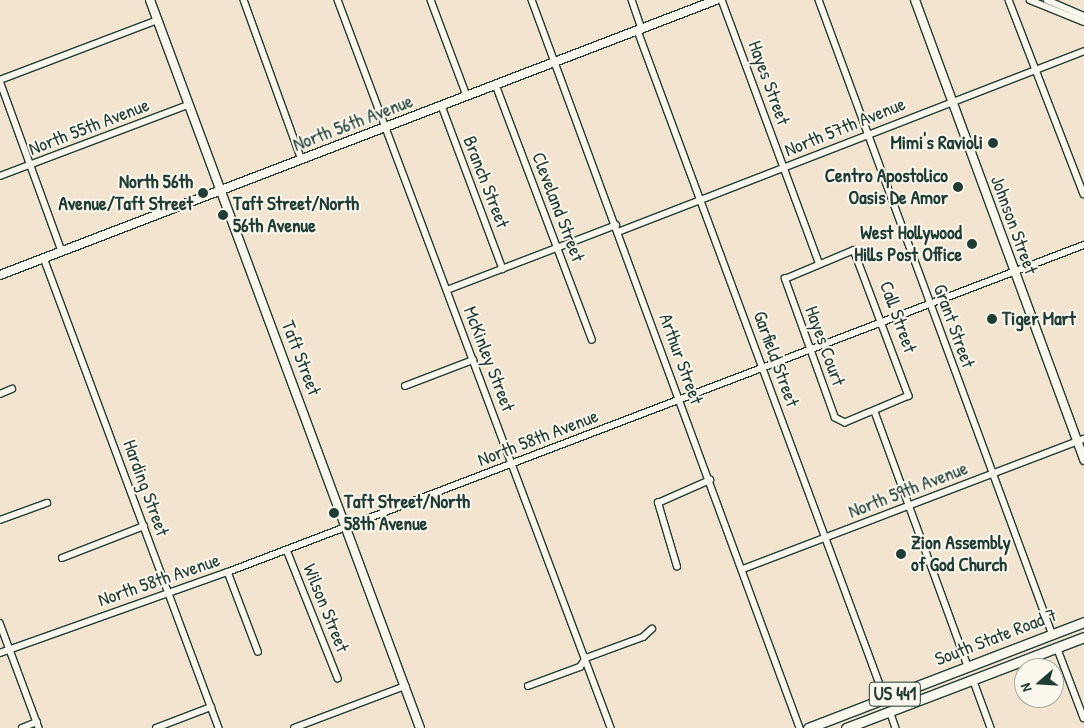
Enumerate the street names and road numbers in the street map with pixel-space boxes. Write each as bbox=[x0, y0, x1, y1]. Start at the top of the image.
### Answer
street label: Hayes Street bbox=[743, 38, 795, 128]
street label: North 56th Avenue bbox=[290, 90, 416, 156]
street label: North 57th Avenue bbox=[781, 92, 909, 162]
street label: North 55th Avenue bbox=[26, 94, 152, 160]
street label: Branch Street bbox=[458, 133, 514, 231]
street label: Cleveland Street bbox=[527, 149, 589, 265]
street label: Johnson Street bbox=[986, 173, 1042, 277]
street label: Call Street bbox=[875, 278, 921, 356]
street label: Grant Street bbox=[928, 281, 980, 371]
street label: McKinley Street bbox=[459, 303, 519, 415]
street label: Hayes Court bbox=[800, 303, 850, 389]
street label: Garfield Street bbox=[748, 308, 804, 410]
street label: Arthur Street bbox=[654, 311, 708, 407]
street label: Taft Street bbox=[276, 317, 326, 399]
street label: North 58th Avenue bbox=[474, 405, 602, 471]
street label: Harding Street bbox=[118, 437, 174, 539]
street label: North 59th Avenue bbox=[845, 457, 971, 523]
street label: North 58th Avenue bbox=[95, 548, 223, 612]
street label: Wilson Street bbox=[298, 561, 354, 655]
street label: South State Road 7 bbox=[932, 603, 1060, 671]
road number: US 441 bbox=[869, 679, 921, 710]

